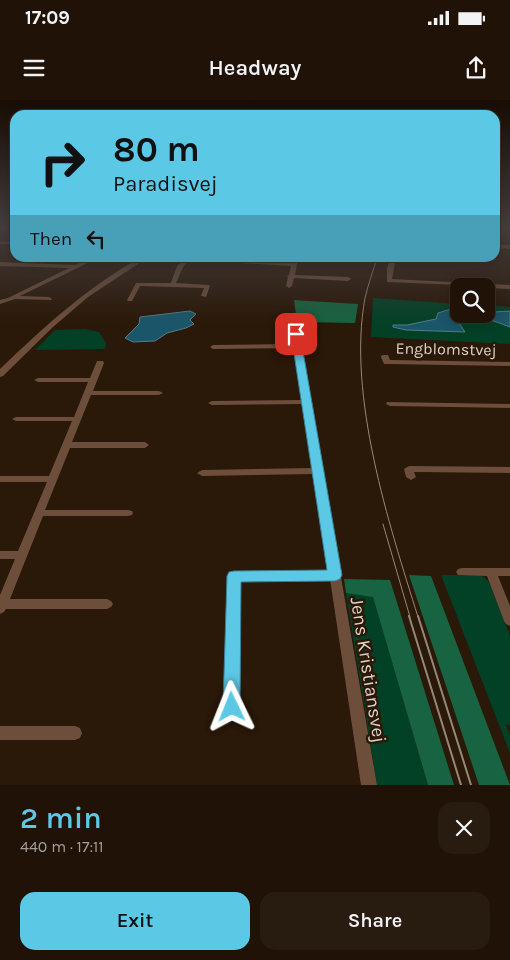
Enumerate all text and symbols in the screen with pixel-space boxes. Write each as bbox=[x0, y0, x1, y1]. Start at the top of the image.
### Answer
text: 17:09 bbox=[25, 7, 70, 29]
icon: menu bbox=[20, 54, 48, 82]
icon: share bbox=[462, 54, 490, 82]
text: Headway bbox=[209, 55, 301, 81]
text: 80 m bbox=[113, 129, 200, 170]
icon: right bbox=[30, 130, 95, 195]
text: Paradisvej bbox=[113, 171, 218, 197]
icon: left bbox=[82, 225, 110, 253]
text: Then bbox=[30, 228, 72, 250]
map controls bbox=[450, 278, 495, 323]
button: search bbox=[450, 278, 495, 323]
pin bbox=[275, 313, 317, 355]
icon: arrive bbox=[282, 320, 310, 348]
street label: Engblomstvej bbox=[395, 339, 497, 359]
street label: Jens Kristiansvej bbox=[346, 595, 390, 745]
position arrow bbox=[205, 680, 257, 732]
text: 2 min bbox=[20, 800, 102, 836]
button: close bbox=[438, 802, 490, 854]
text: 440 m · 17:11 bbox=[20, 837, 104, 856]
button: Exit bbox=[20, 892, 250, 950]
button: Share bbox=[260, 892, 490, 950]

